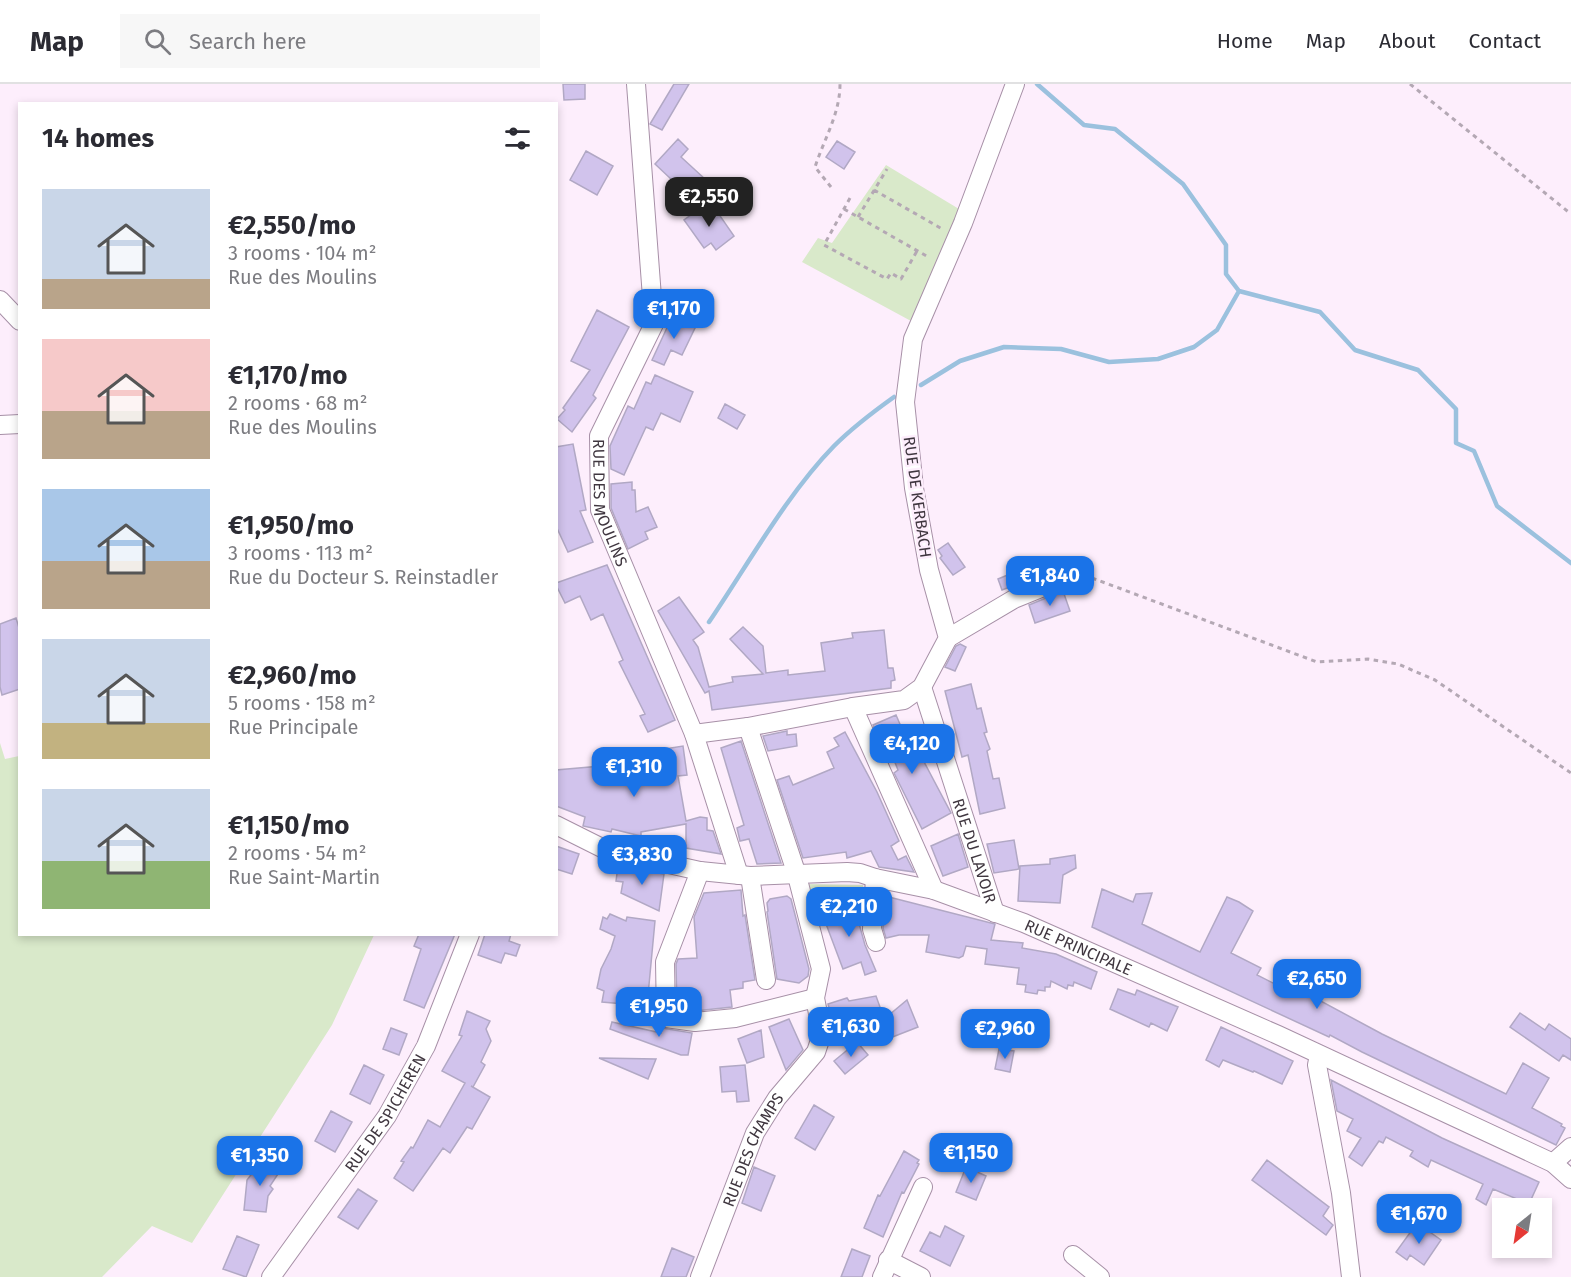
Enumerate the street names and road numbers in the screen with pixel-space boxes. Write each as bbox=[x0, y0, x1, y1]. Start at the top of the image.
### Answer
street label: RUE DE KERBACH bbox=[900, 435, 935, 559]
street label: RUE DES MOULINS bbox=[589, 439, 632, 569]
street label: RUE DU LAVOIR bbox=[949, 796, 1000, 906]
street label: RUE PRINCIPALE bbox=[1022, 916, 1135, 979]
street label: RUE DE SPICHEREN bbox=[341, 1051, 430, 1176]
street label: RUE DES CHAMPS bbox=[719, 1089, 788, 1210]

